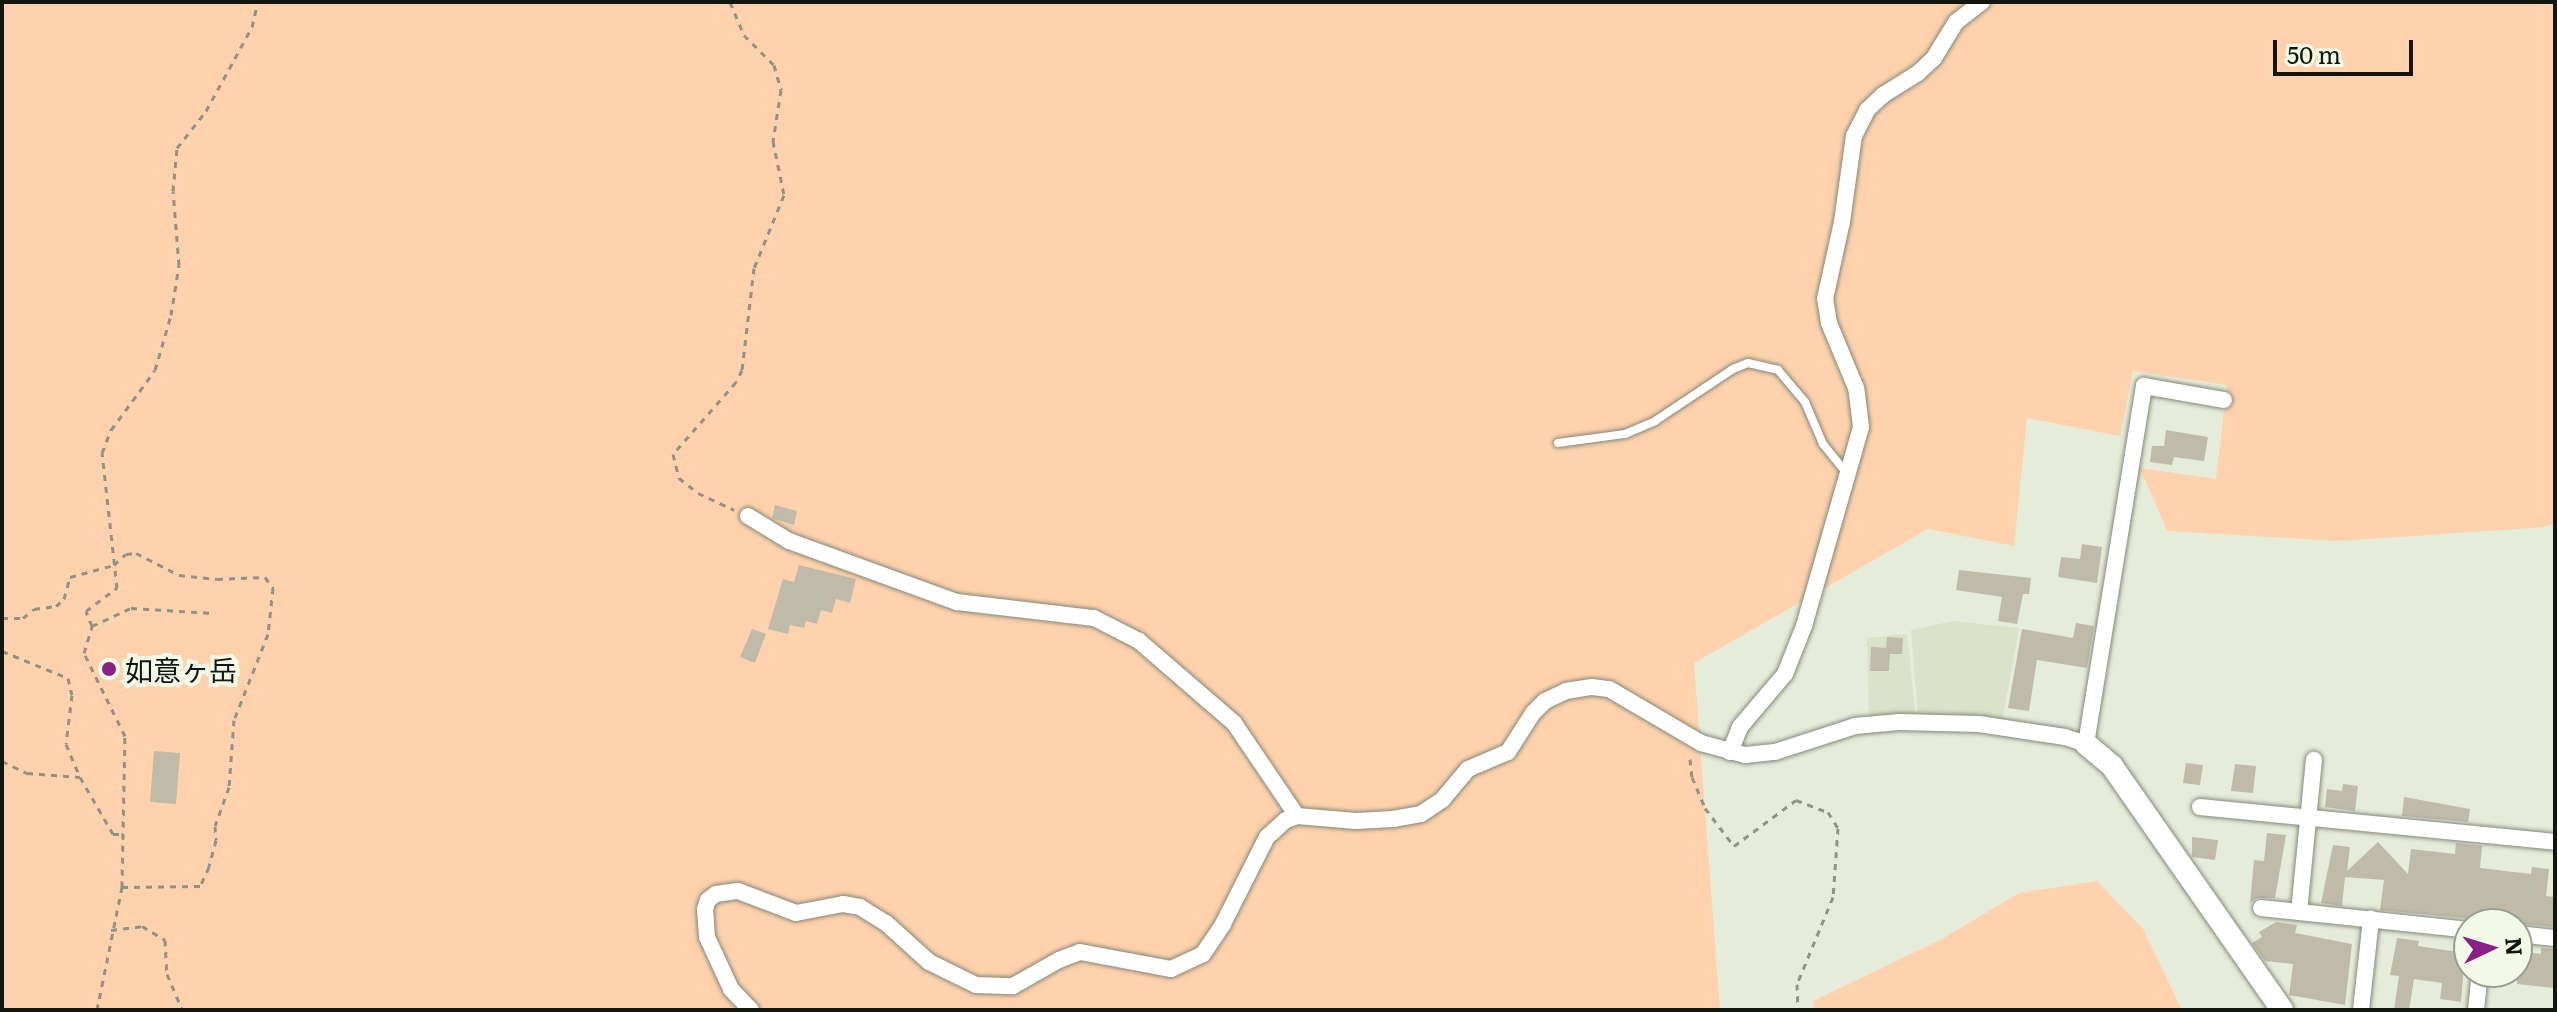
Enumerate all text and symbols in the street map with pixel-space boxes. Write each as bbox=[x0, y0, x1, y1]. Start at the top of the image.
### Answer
scale bar bbox=[2277, 24, 2417, 74]
text: 50 m bbox=[2287, 36, 2341, 71]
place label: 如意ヶ岳 bbox=[125, 652, 237, 686]
marker: 如意ヶ岳 bbox=[100, 660, 118, 678]
north arrow bbox=[2453, 908, 2533, 988]
text: N bbox=[2498, 936, 2533, 957]

